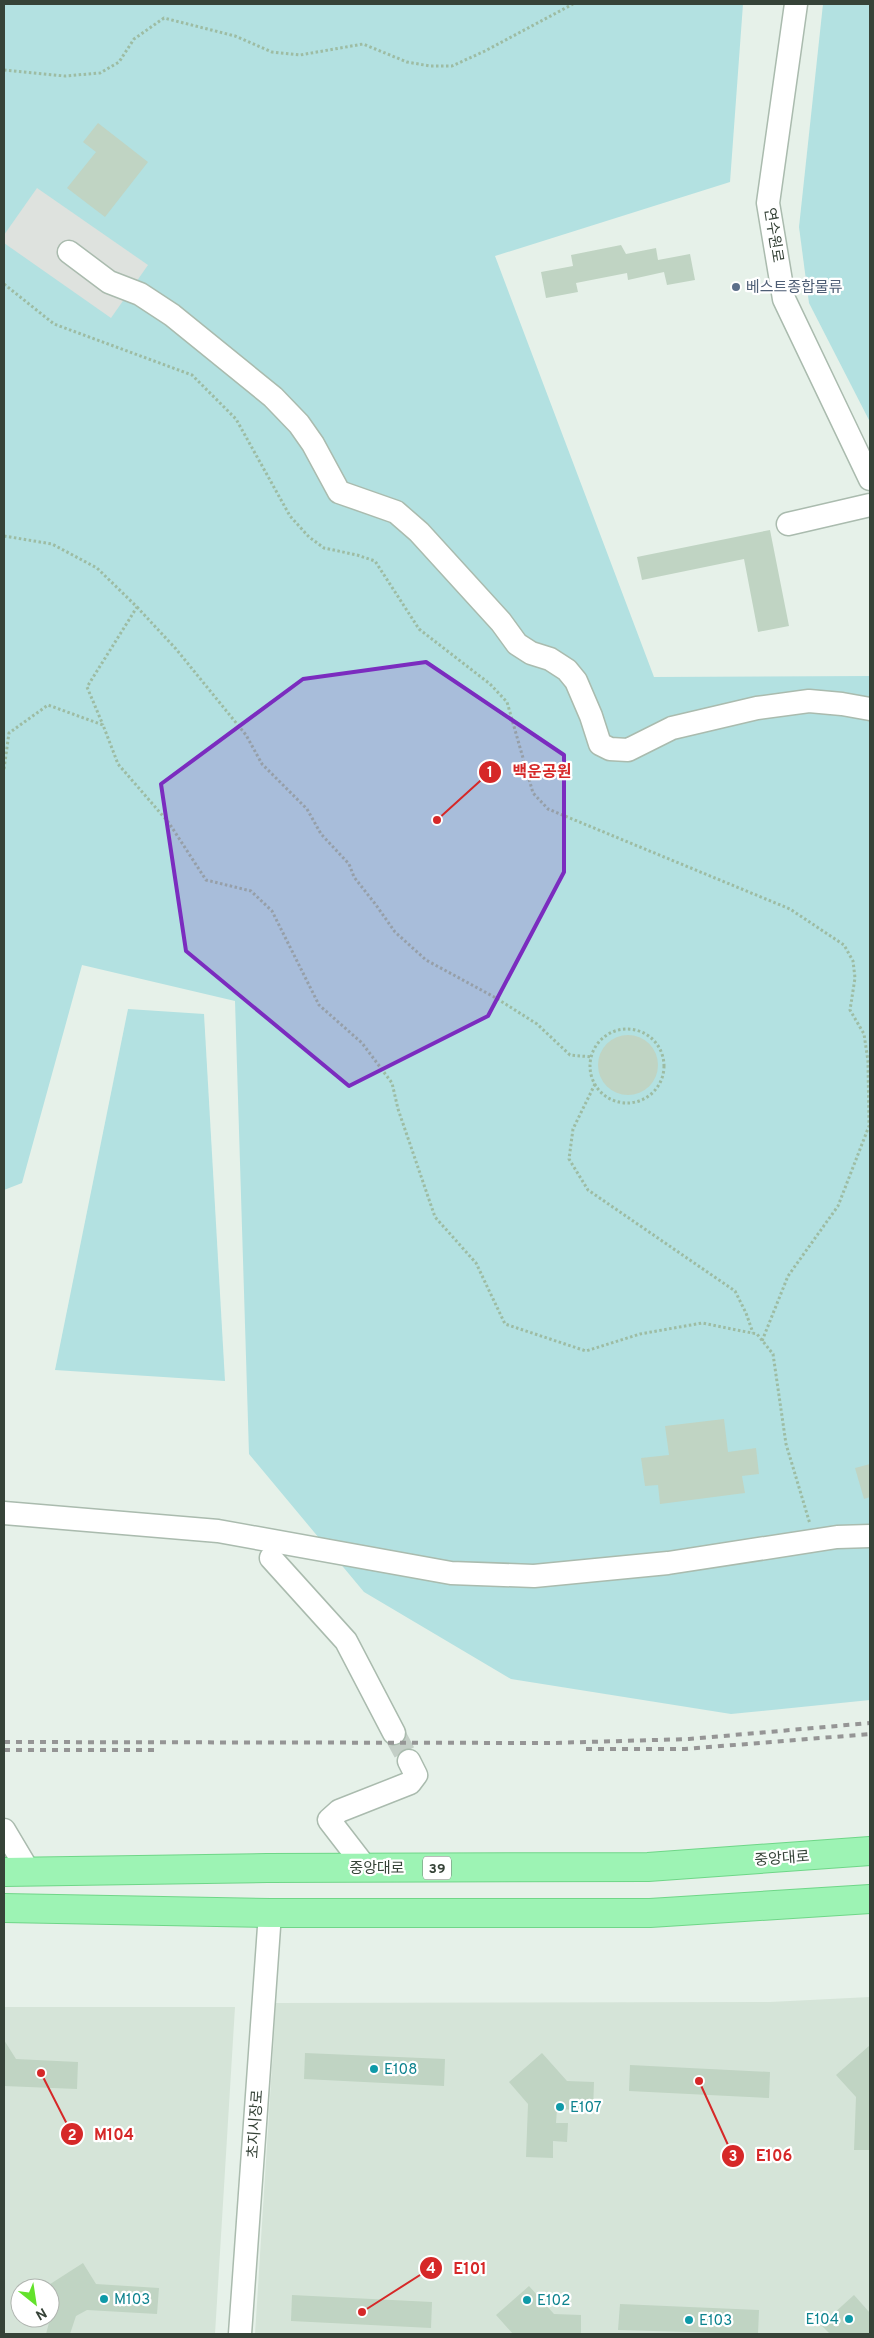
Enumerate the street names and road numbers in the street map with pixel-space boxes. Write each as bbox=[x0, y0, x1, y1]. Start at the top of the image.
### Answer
street label: 연수원로 bbox=[759, 206, 786, 264]
street label: 중앙대로 bbox=[754, 1848, 810, 1871]
road number: 39 bbox=[423, 1856, 451, 1880]
street label: 중앙대로 bbox=[349, 1860, 405, 1879]
street label: 초지시장로 bbox=[245, 2089, 268, 2159]

